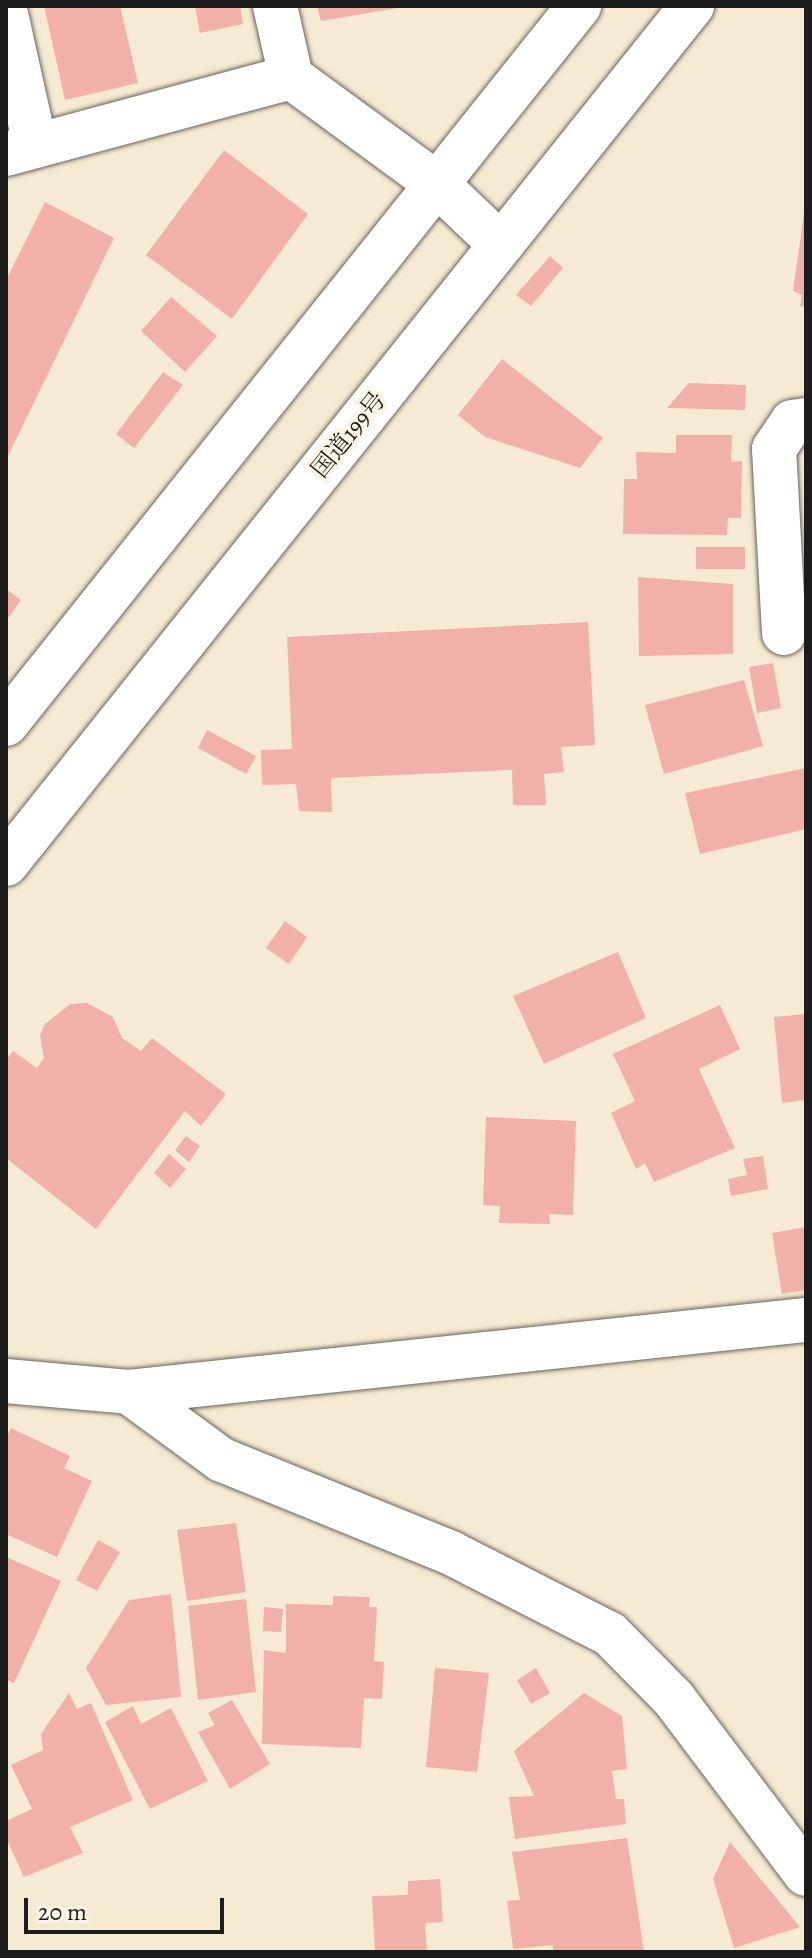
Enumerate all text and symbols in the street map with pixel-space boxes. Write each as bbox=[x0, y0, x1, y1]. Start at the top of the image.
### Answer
street label: 国道199号 bbox=[306, 386, 392, 484]
scale bar bbox=[28, 1882, 228, 1932]
text: 20 m bbox=[38, 1896, 87, 1928]

